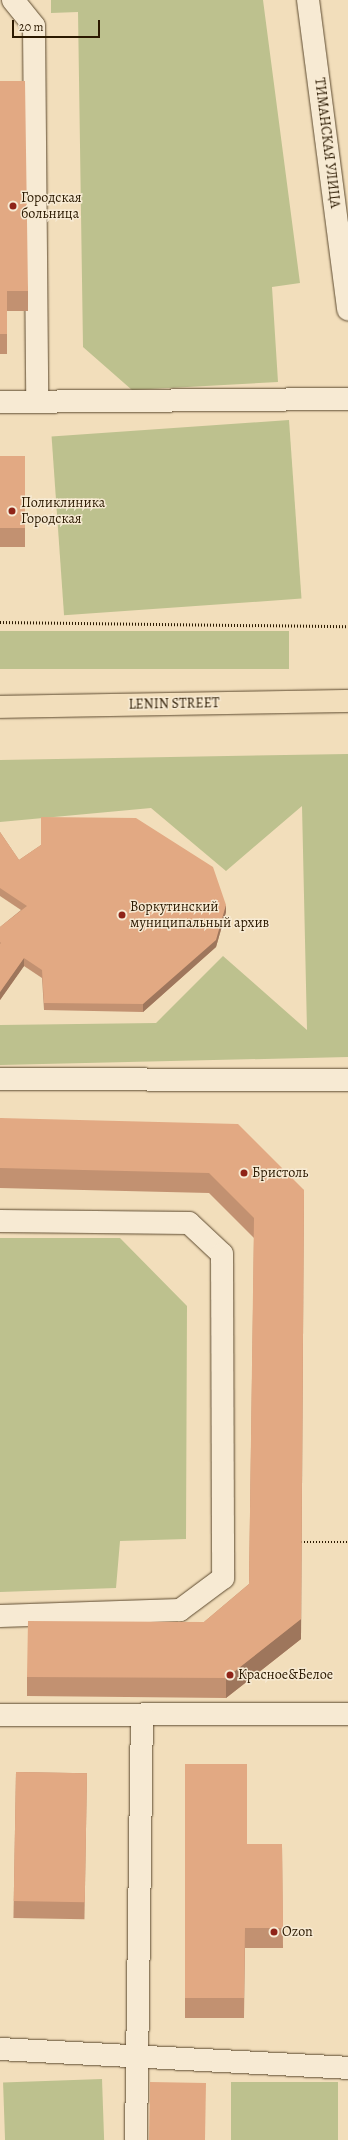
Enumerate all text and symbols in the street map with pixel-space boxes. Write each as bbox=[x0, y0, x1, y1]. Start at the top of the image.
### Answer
scale bar bbox=[14, 12, 102, 38]
text: 20 m bbox=[19, 19, 43, 35]
street label: ТИМАНСКАЯ УЛИЦА bbox=[311, 77, 343, 209]
place label: Городская больница bbox=[21, 190, 82, 222]
marker: Городская больница bbox=[8, 201, 18, 211]
place label: Поликлиника Городская bbox=[21, 495, 105, 528]
marker: Поликлиника Городская bbox=[6, 505, 18, 517]
street label: LENIN STREET bbox=[128, 695, 220, 713]
place label: Воркутинский муниципальный архив bbox=[130, 899, 269, 932]
marker: Воркутинский муниципальный архив bbox=[117, 910, 127, 920]
place label: Бристоль bbox=[252, 1165, 308, 1181]
marker: Бристоль bbox=[239, 1168, 249, 1178]
place label: Красное&Белое bbox=[238, 1667, 333, 1683]
marker: Красное&Белое bbox=[225, 1670, 235, 1680]
place label: Ozon bbox=[282, 1924, 313, 1940]
marker: Ozon bbox=[269, 1927, 279, 1937]

